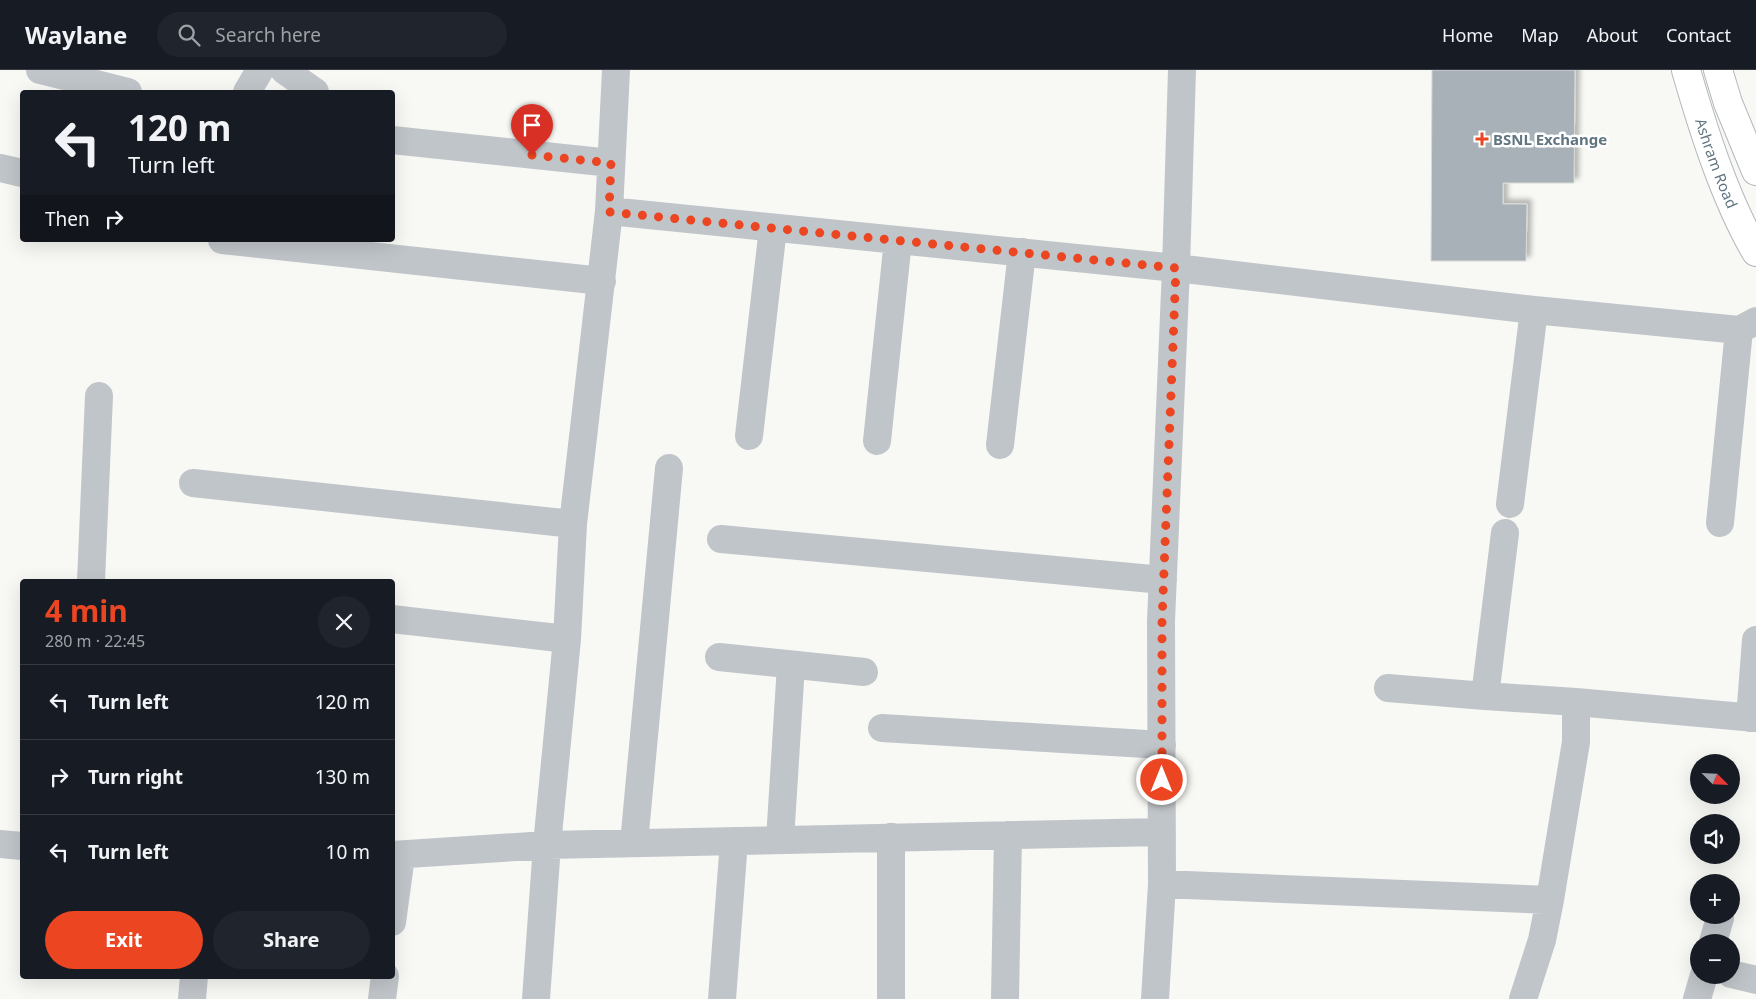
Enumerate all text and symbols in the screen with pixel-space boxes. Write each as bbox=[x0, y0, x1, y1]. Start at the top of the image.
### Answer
search box bbox=[157, 12, 507, 57]
text: Waylane bbox=[25, 18, 127, 51]
icon: search bbox=[175, 21, 203, 49]
text: Search here bbox=[215, 22, 321, 48]
text: Home bbox=[1442, 23, 1493, 47]
text: Map bbox=[1521, 23, 1559, 47]
text: About bbox=[1587, 23, 1638, 47]
text: Contact bbox=[1666, 23, 1731, 47]
text: 120 m bbox=[128, 104, 231, 151]
pin bbox=[511, 104, 553, 155]
icon: left bbox=[45, 110, 110, 175]
icon: arrive bbox=[518, 111, 546, 139]
street label: Ashram Road bbox=[1691, 116, 1743, 211]
place label: BSNL Exchange bbox=[1493, 129, 1607, 149]
marker: BSNL Exchange bbox=[1475, 132, 1489, 146]
text: Turn left bbox=[128, 149, 215, 179]
icon: right bbox=[100, 205, 128, 233]
text: Then bbox=[45, 206, 90, 232]
text: 4 min bbox=[45, 590, 128, 631]
button: close bbox=[318, 596, 370, 648]
text: 280 m · 22:45 bbox=[45, 630, 145, 652]
icon: left bbox=[45, 688, 73, 716]
text: Turn left bbox=[88, 689, 169, 715]
text: 120 m bbox=[315, 689, 370, 715]
position arrow bbox=[1135, 753, 1187, 805]
north arrow bbox=[1690, 754, 1740, 804]
map controls bbox=[1690, 754, 1740, 984]
icon: right bbox=[45, 763, 73, 791]
text: Turn right bbox=[88, 764, 183, 790]
text: 130 m bbox=[315, 764, 370, 790]
button: sound bbox=[1690, 814, 1740, 864]
icon: left bbox=[45, 838, 73, 866]
text: Turn left bbox=[88, 839, 169, 865]
text: 10 m bbox=[326, 839, 370, 865]
button: + bbox=[1690, 874, 1740, 924]
button: Exit bbox=[45, 911, 203, 969]
button: Share bbox=[213, 911, 370, 969]
button: − bbox=[1690, 934, 1740, 984]

